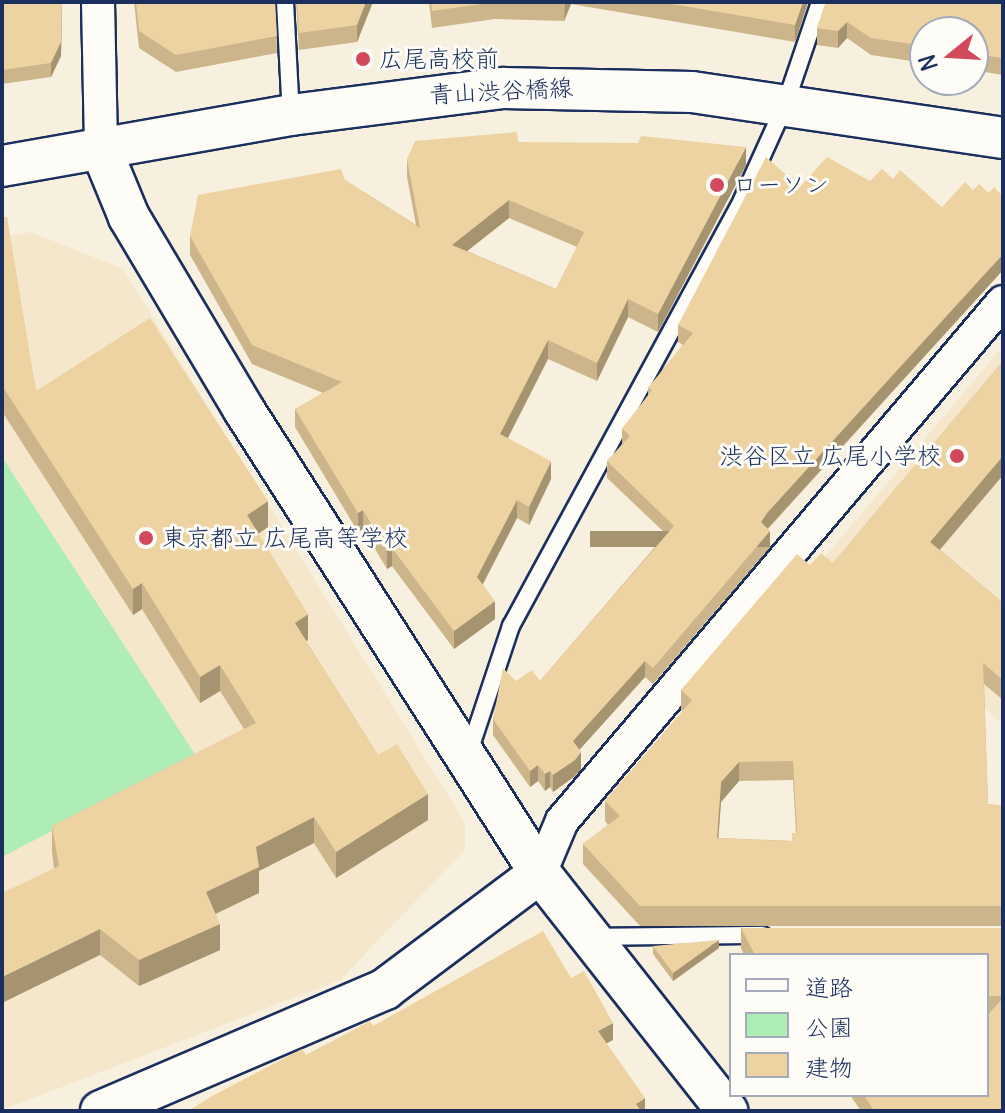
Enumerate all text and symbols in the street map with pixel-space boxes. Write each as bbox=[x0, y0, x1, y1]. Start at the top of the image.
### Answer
north arrow bbox=[909, 16, 989, 96]
place label: 広尾高校前 bbox=[379, 45, 499, 73]
marker: 広尾高校前 bbox=[354, 50, 372, 68]
text: N bbox=[912, 51, 944, 74]
street label: 青山渋谷橋線 bbox=[428, 73, 574, 109]
place label: ローソン bbox=[733, 171, 829, 199]
marker: ローソン bbox=[708, 176, 726, 194]
place label: 渋谷区立 広尾小学校 bbox=[719, 442, 941, 470]
marker: 渋谷区立 広尾小学校 bbox=[948, 447, 966, 465]
place label: 東京都立 広尾高等学校 bbox=[162, 524, 408, 552]
marker: 東京都立 広尾高等学校 bbox=[137, 529, 155, 547]
legend bbox=[729, 953, 989, 1097]
text: 道路 bbox=[805, 972, 853, 1002]
text: 公園 bbox=[805, 1012, 853, 1042]
text: 建物 bbox=[805, 1052, 853, 1082]

